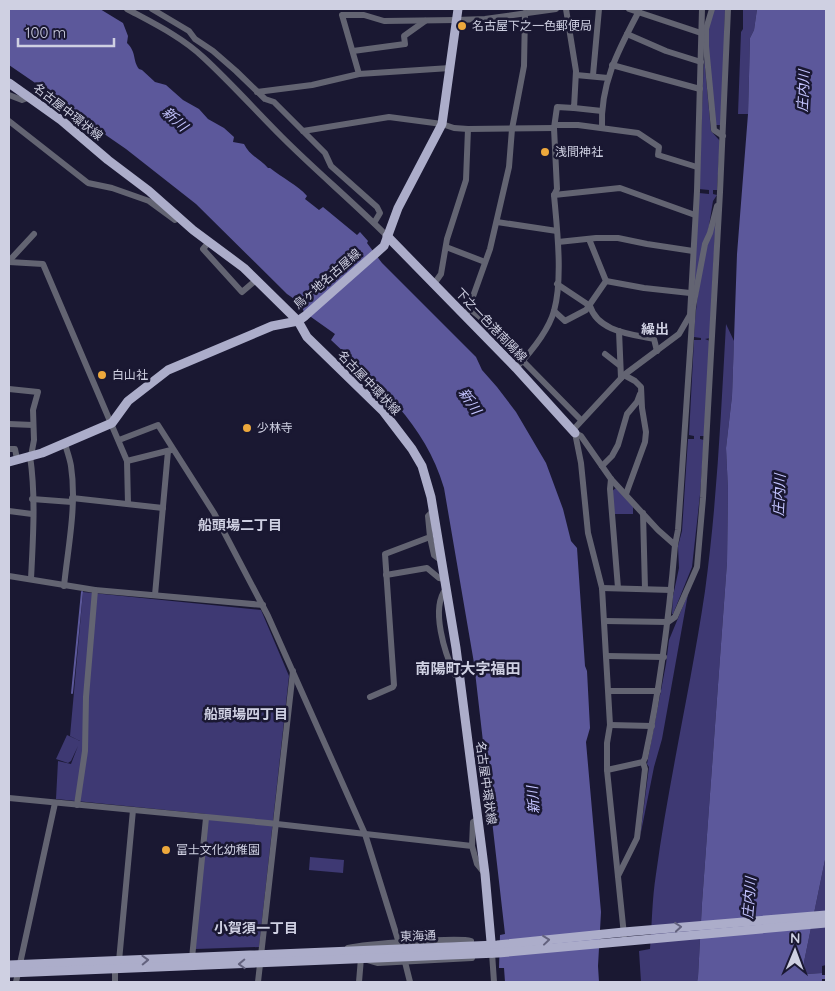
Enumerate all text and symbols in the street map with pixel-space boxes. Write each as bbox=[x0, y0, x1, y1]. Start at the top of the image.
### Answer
scale bar bbox=[18, 15, 114, 47]
place label: 名古屋下之一色郵便局 bbox=[472, 18, 592, 33]
marker: 名古屋下之一色郵便局 bbox=[456, 20, 468, 32]
text: 100 m bbox=[25, 23, 66, 42]
water label: 庄内川 bbox=[793, 68, 813, 112]
street label: 名古屋中環状線 bbox=[31, 80, 106, 143]
water label: 新川 bbox=[159, 103, 193, 136]
place label: 浅間神社 bbox=[555, 144, 603, 159]
marker: 浅間神社 bbox=[539, 146, 551, 158]
street label: 鳥ヶ地名古屋線 bbox=[290, 245, 363, 312]
street label: 下之一色港南陽線 bbox=[453, 285, 530, 364]
district label: 繰出 bbox=[641, 320, 669, 338]
street label: 名古屋中環状線 bbox=[335, 347, 404, 418]
place label: 白山社 bbox=[112, 367, 148, 382]
marker: 白山社 bbox=[96, 369, 108, 381]
water label: 新川 bbox=[455, 384, 486, 419]
place label: 少林寺 bbox=[257, 420, 293, 435]
marker: 少林寺 bbox=[241, 422, 253, 434]
water label: 庄内川 bbox=[769, 472, 789, 516]
district label: 船頭場二丁目 bbox=[198, 516, 282, 534]
district label: 南陽町大字福田 bbox=[415, 659, 521, 678]
district label: 船頭場四丁目 bbox=[204, 705, 288, 723]
street label: 名古屋中環状線 bbox=[473, 740, 500, 826]
water label: 新川 bbox=[523, 783, 543, 815]
place label: 富士文化幼稚園 bbox=[176, 842, 260, 857]
marker: 富士文化幼稚園 bbox=[160, 844, 172, 856]
water label: 庄内川 bbox=[738, 874, 760, 920]
district label: 小賀須一丁目 bbox=[214, 919, 298, 937]
one-way arrow bbox=[674, 922, 682, 933]
north arrow bbox=[770, 926, 820, 976]
street label: 東海通 bbox=[400, 927, 436, 944]
text: N bbox=[790, 929, 801, 947]
one-way arrow bbox=[542, 935, 550, 946]
one-way arrow bbox=[141, 954, 149, 965]
one-way arrow bbox=[238, 959, 246, 969]

